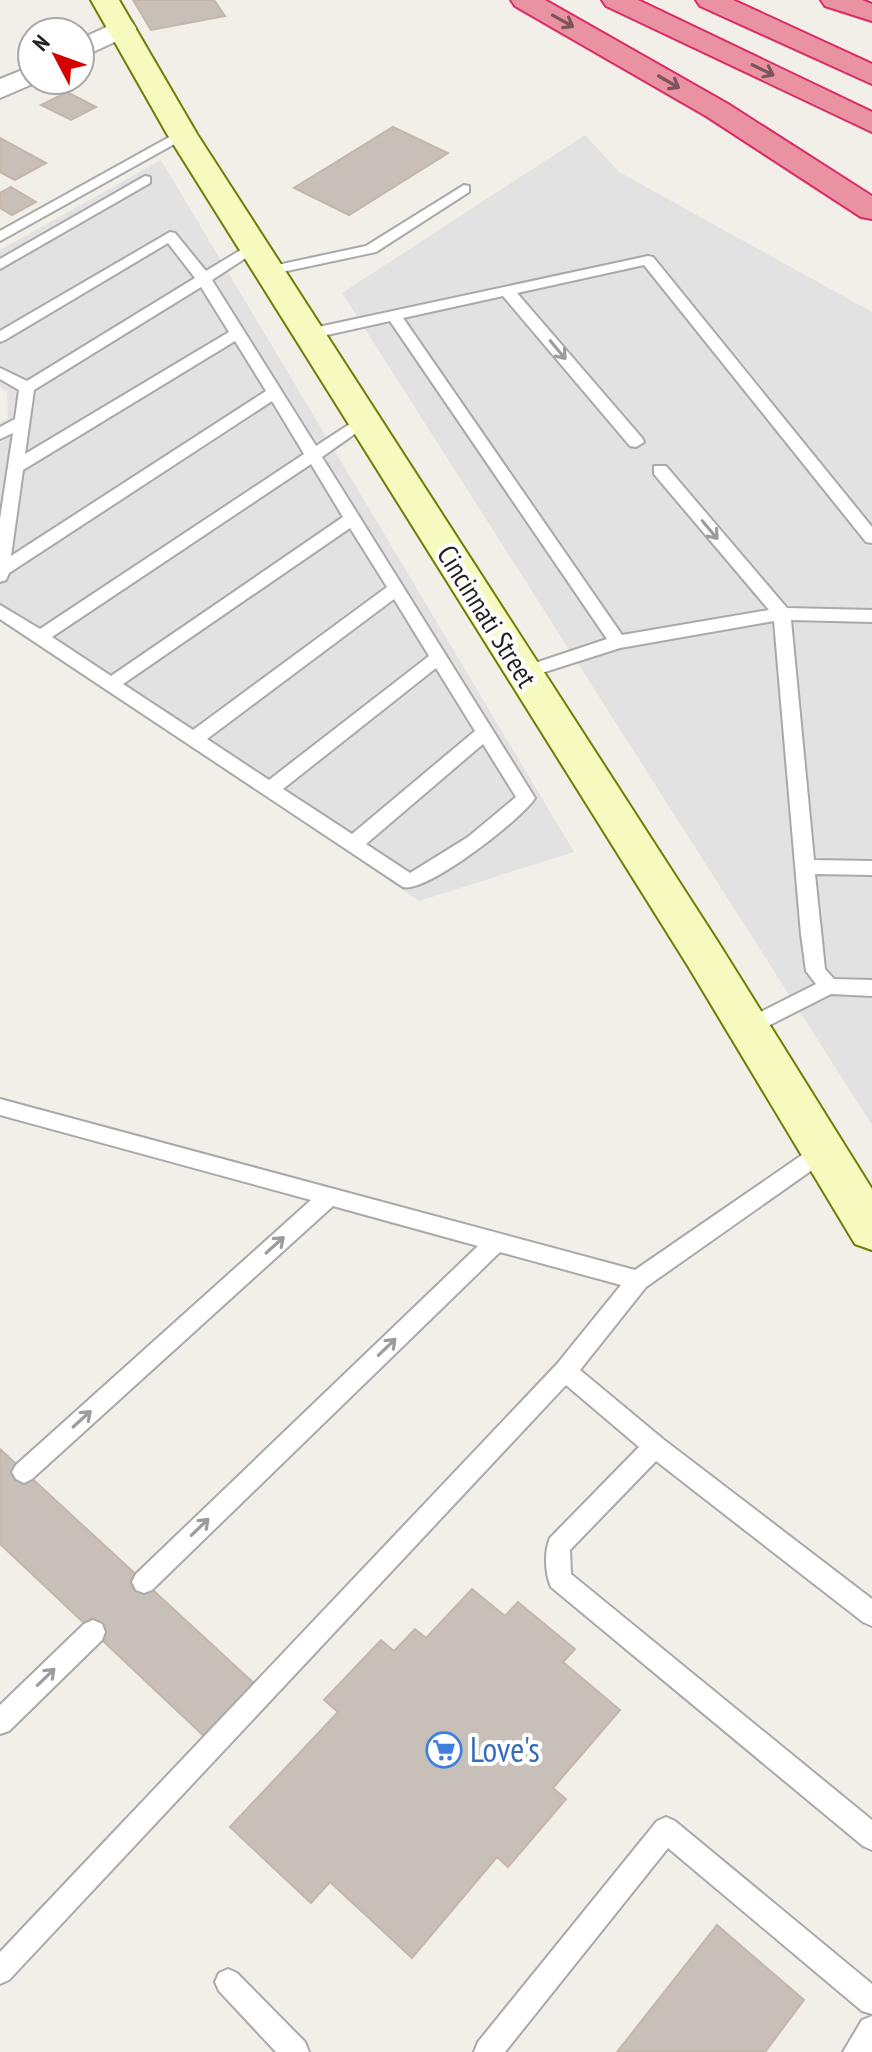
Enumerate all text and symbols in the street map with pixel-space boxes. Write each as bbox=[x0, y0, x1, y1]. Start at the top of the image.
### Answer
one-way arrow bbox=[551, 14, 575, 29]
north arrow bbox=[16, 16, 96, 96]
text: N bbox=[26, 29, 55, 57]
one-way arrow bbox=[750, 63, 774, 78]
one-way arrow bbox=[657, 74, 680, 90]
one-way arrow bbox=[549, 340, 567, 360]
one-way arrow bbox=[701, 519, 719, 540]
street label: Cincinnati Street bbox=[429, 538, 546, 694]
one-way arrow bbox=[265, 1237, 285, 1255]
one-way arrow bbox=[377, 1338, 396, 1357]
one-way arrow bbox=[72, 1411, 92, 1429]
one-way arrow bbox=[190, 1518, 210, 1537]
one-way arrow bbox=[36, 1668, 56, 1687]
place label: Love's bbox=[470, 1727, 540, 1771]
supermarket icon: Love's bbox=[425, 1731, 463, 1769]

